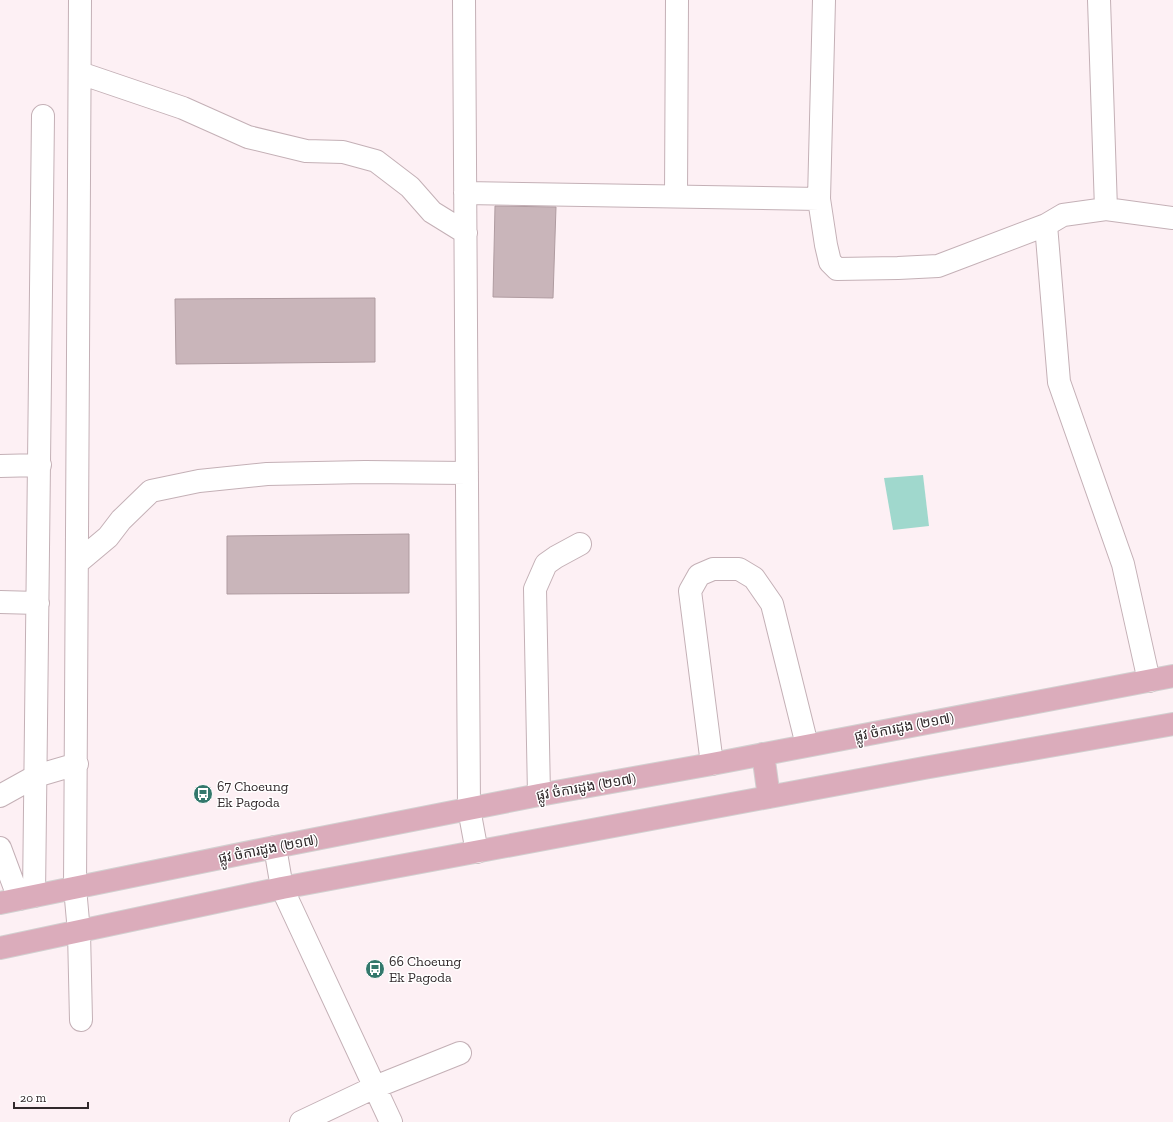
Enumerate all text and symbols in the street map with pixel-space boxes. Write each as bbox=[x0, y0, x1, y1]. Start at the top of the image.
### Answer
street label: ផ្លូវ ចំការដូង (២១៧) bbox=[853, 709, 956, 748]
street label: ផ្លូវ ចំការដូង (២១៧) bbox=[535, 770, 638, 807]
place label: 67 Choeung Ek Pagoda bbox=[217, 778, 289, 811]
bus stop icon: 67 Choeung Ek Pagoda bbox=[192, 783, 214, 805]
street label: ផ្លូវ ចំការដូង (២១៧) bbox=[217, 831, 320, 870]
place label: 66 Choeung Ek Pagoda bbox=[389, 953, 462, 986]
bus stop icon: 66 Choeung Ek Pagoda bbox=[364, 958, 386, 980]
scale bar bbox=[14, 1084, 88, 1110]
text: 20 m bbox=[20, 1091, 47, 1105]

